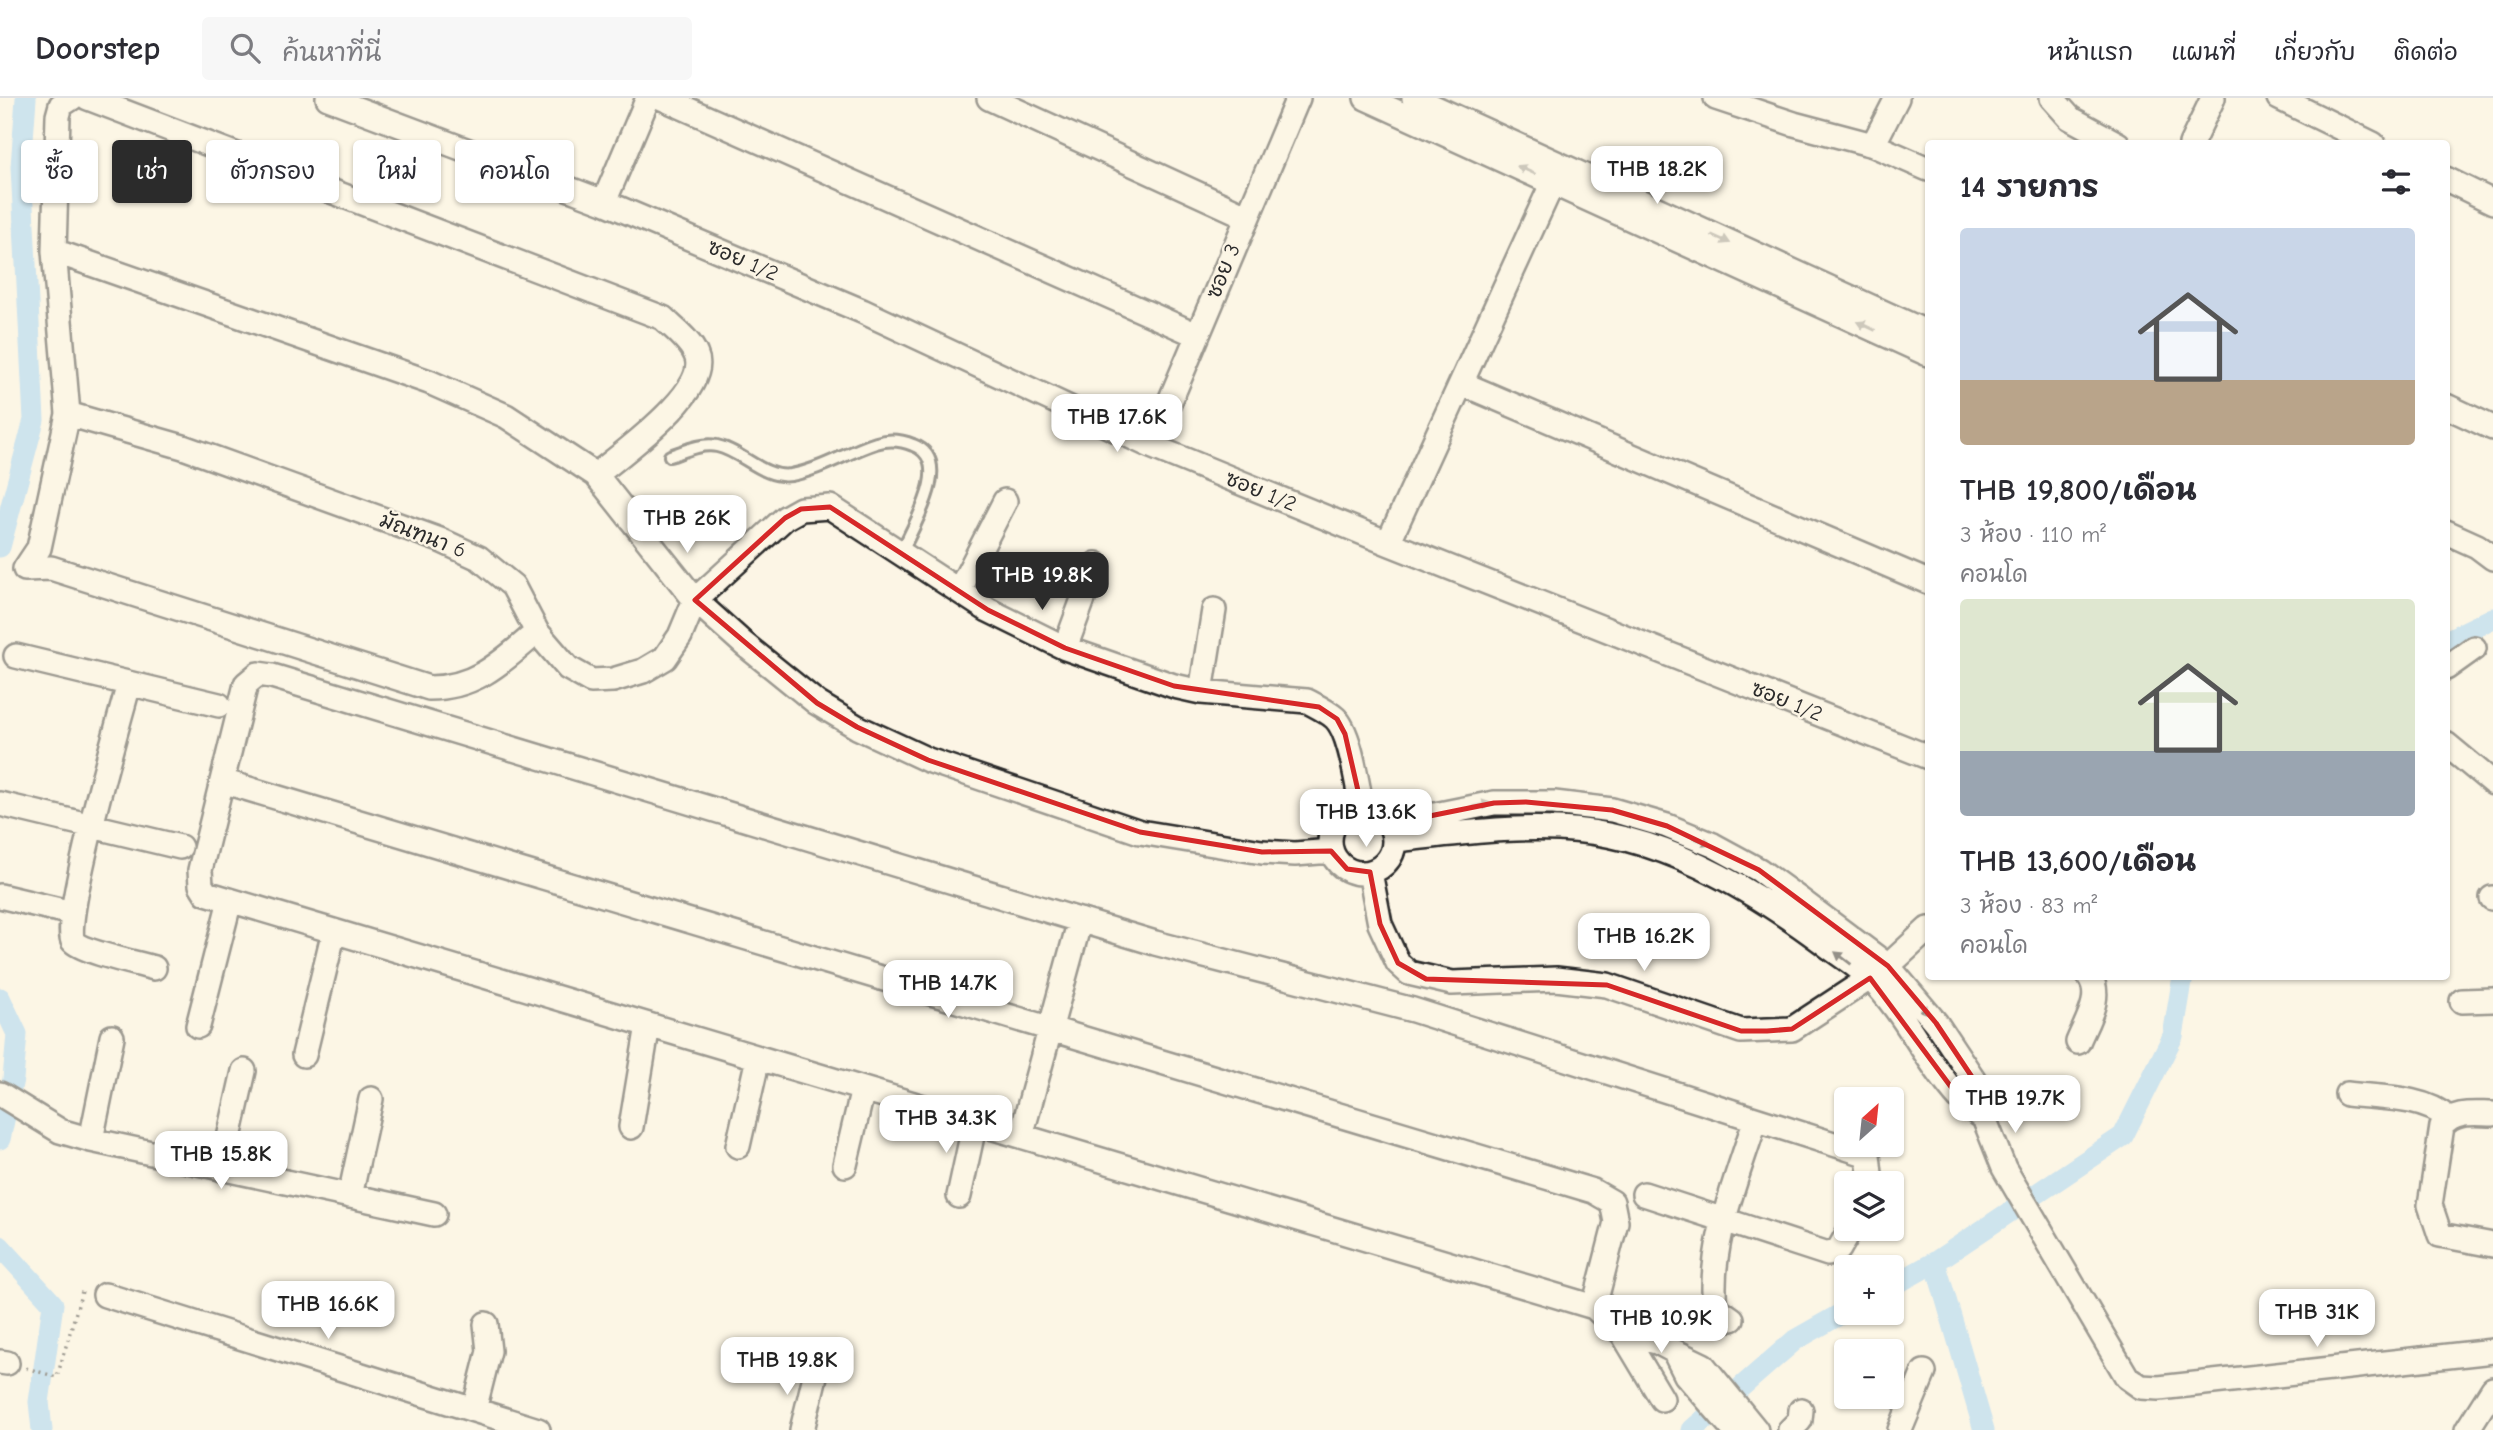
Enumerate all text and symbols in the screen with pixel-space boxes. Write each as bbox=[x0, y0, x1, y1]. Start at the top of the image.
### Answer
search box bbox=[202, 17, 692, 80]
text: Doorstep bbox=[35, 29, 160, 67]
icon: search bbox=[226, 29, 264, 67]
text: ค้นหาที่นี่ bbox=[282, 38, 381, 68]
text: หน้าแรก bbox=[2048, 38, 2133, 66]
text: แผนที่ bbox=[2171, 38, 2236, 66]
text: เกี่ยวกับ bbox=[2274, 38, 2356, 66]
text: ติดต่อ bbox=[2394, 38, 2458, 66]
chip: ซื้อ bbox=[21, 140, 98, 203]
chip: เช่า bbox=[112, 140, 192, 203]
chip: ตัวกรอง bbox=[206, 140, 339, 203]
chip: ใหม่ bbox=[353, 140, 441, 203]
chip: คอนโด bbox=[455, 140, 574, 203]
pin: THB 18.2K bbox=[1577, 146, 1737, 206]
text: THB 18.2K bbox=[1607, 155, 1707, 182]
icon: filters bbox=[2377, 163, 2415, 201]
one-way arrow bbox=[1516, 164, 1536, 176]
text: 14 รายการ bbox=[1960, 170, 2099, 205]
one-way arrow bbox=[1711, 233, 1731, 245]
street label: ซอย 1/2 bbox=[704, 234, 782, 286]
street label: ซอย 3 bbox=[1201, 240, 1245, 302]
icon: home bbox=[2125, 274, 2251, 400]
one-way arrow bbox=[1856, 320, 1877, 331]
pin: THB 17.6K bbox=[1037, 394, 1197, 454]
text: THB 17.6K bbox=[1067, 403, 1167, 430]
street label: ซอย 1/2 bbox=[1222, 466, 1300, 516]
text: THB 19,800/เดือน bbox=[1960, 473, 2197, 508]
pin: THB 26K bbox=[622, 496, 752, 555]
text: THB 26K bbox=[643, 504, 731, 531]
street label: มัณฑนา 6 bbox=[376, 508, 470, 562]
text: 3 ห้อง · 110 m² bbox=[1960, 521, 2106, 548]
pin: THB 19.8K bbox=[962, 552, 1122, 612]
text: THB 19.8K bbox=[992, 561, 1092, 588]
text: คอนโด bbox=[1960, 561, 2028, 588]
icon: home bbox=[2125, 645, 2251, 771]
street label: ซอย 1/2 bbox=[1748, 676, 1826, 726]
pin: THB 13.6K bbox=[1286, 790, 1446, 849]
text: THB 13.6K bbox=[1316, 798, 1416, 825]
one-way arrow bbox=[1470, 800, 1492, 811]
one-way arrow bbox=[1692, 836, 1713, 847]
text: THB 13,600/เดือน bbox=[1960, 844, 2196, 879]
text: 3 ห้อง · 83 m² bbox=[1960, 892, 2097, 919]
pin: THB 16.2K bbox=[1564, 914, 1724, 973]
text: THB 16.2K bbox=[1594, 922, 1694, 949]
text: คอนโด bbox=[1960, 932, 2028, 959]
one-way arrow bbox=[1835, 950, 1853, 965]
pin: THB 14.7K bbox=[868, 960, 1028, 1020]
text: THB 14.7K bbox=[899, 969, 997, 996]
one-way arrow bbox=[1914, 997, 1929, 1014]
pin: THB 19.7K bbox=[1935, 1076, 2095, 1135]
text: THB 19.7K bbox=[1965, 1084, 2065, 1111]
north arrow bbox=[1834, 1087, 1904, 1157]
map controls bbox=[1834, 1087, 1904, 1409]
pin: THB 34.3K bbox=[866, 1096, 1026, 1155]
text: THB 34.3K bbox=[895, 1104, 997, 1131]
pin: THB 15.8K bbox=[141, 1132, 301, 1191]
text: THB 15.8K bbox=[171, 1140, 271, 1167]
button: layers bbox=[1834, 1171, 1904, 1241]
button: + bbox=[1834, 1255, 1904, 1325]
pin: THB 16.6K bbox=[248, 1282, 408, 1341]
text: THB 16.6K bbox=[278, 1290, 378, 1317]
pin: THB 31K bbox=[2252, 1290, 2382, 1349]
pin: THB 10.9K bbox=[1581, 1296, 1741, 1355]
text: THB 31K bbox=[2275, 1298, 2359, 1325]
text: THB 10.9K bbox=[1610, 1304, 1712, 1331]
pin: THB 19.8K bbox=[707, 1338, 867, 1397]
button: − bbox=[1834, 1339, 1904, 1409]
text: THB 19.8K bbox=[737, 1346, 837, 1373]

